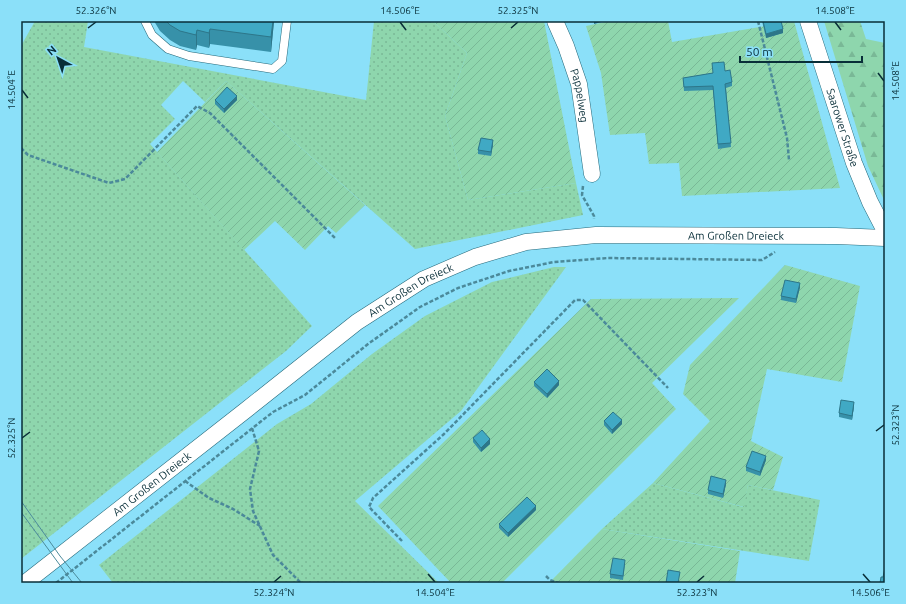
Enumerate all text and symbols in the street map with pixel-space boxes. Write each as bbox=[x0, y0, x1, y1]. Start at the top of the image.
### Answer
text: 52.326°N bbox=[75, 5, 117, 16]
text: 14.506°E bbox=[380, 5, 420, 16]
text: 52.325°N bbox=[497, 5, 539, 16]
text: 14.508°E bbox=[815, 5, 855, 16]
north arrow bbox=[38, 38, 78, 78]
scale bar bbox=[740, 38, 862, 64]
text: N bbox=[45, 43, 59, 58]
text: 50 m bbox=[746, 45, 773, 58]
text: 14.508°E bbox=[890, 61, 901, 101]
street label: Pappelweg bbox=[568, 67, 591, 123]
text: 14.504°E bbox=[6, 70, 17, 110]
street label: Saarower Straße bbox=[824, 87, 861, 169]
street label: Am Großen Dreieck bbox=[688, 229, 785, 242]
street label: Am Großen Dreieck bbox=[366, 261, 455, 319]
text: 52.323°N bbox=[890, 404, 901, 446]
text: 52.325°N bbox=[6, 417, 17, 459]
street label: Am Großen Dreieck bbox=[110, 449, 194, 518]
text: 52.324°N bbox=[253, 587, 295, 598]
text: 14.504°E bbox=[415, 587, 455, 598]
text: 52.323°N bbox=[676, 587, 718, 598]
text: 14.506°E bbox=[850, 587, 890, 598]

